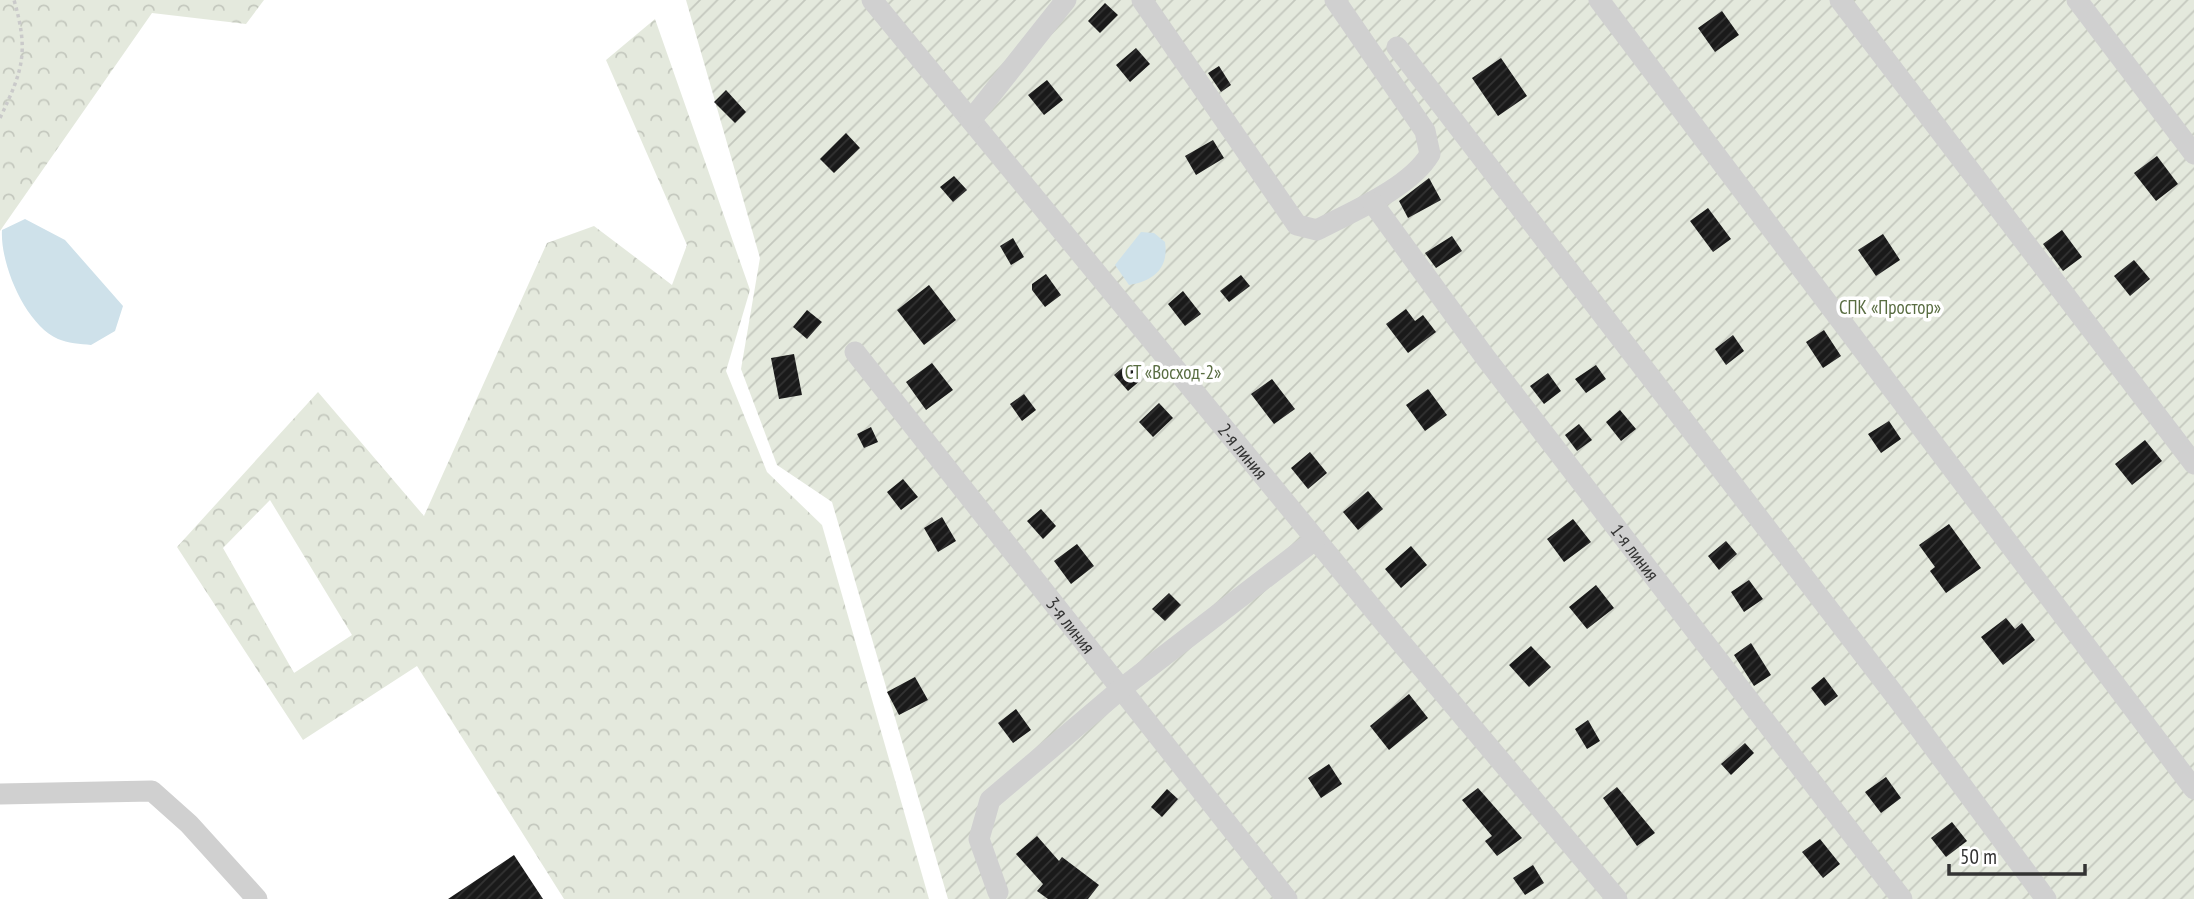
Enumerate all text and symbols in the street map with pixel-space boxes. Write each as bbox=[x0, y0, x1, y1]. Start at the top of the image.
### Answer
park label: СПК «Простор» bbox=[1839, 295, 1941, 319]
park label: СТ «Восход-2» bbox=[1125, 360, 1221, 384]
street label: 2-я линия bbox=[1213, 418, 1273, 484]
street label: 1-я линия bbox=[1606, 519, 1665, 585]
street label: 3-я линия bbox=[1041, 592, 1100, 658]
scale bar bbox=[1949, 832, 2086, 876]
text: 50 m bbox=[1960, 843, 1997, 870]

